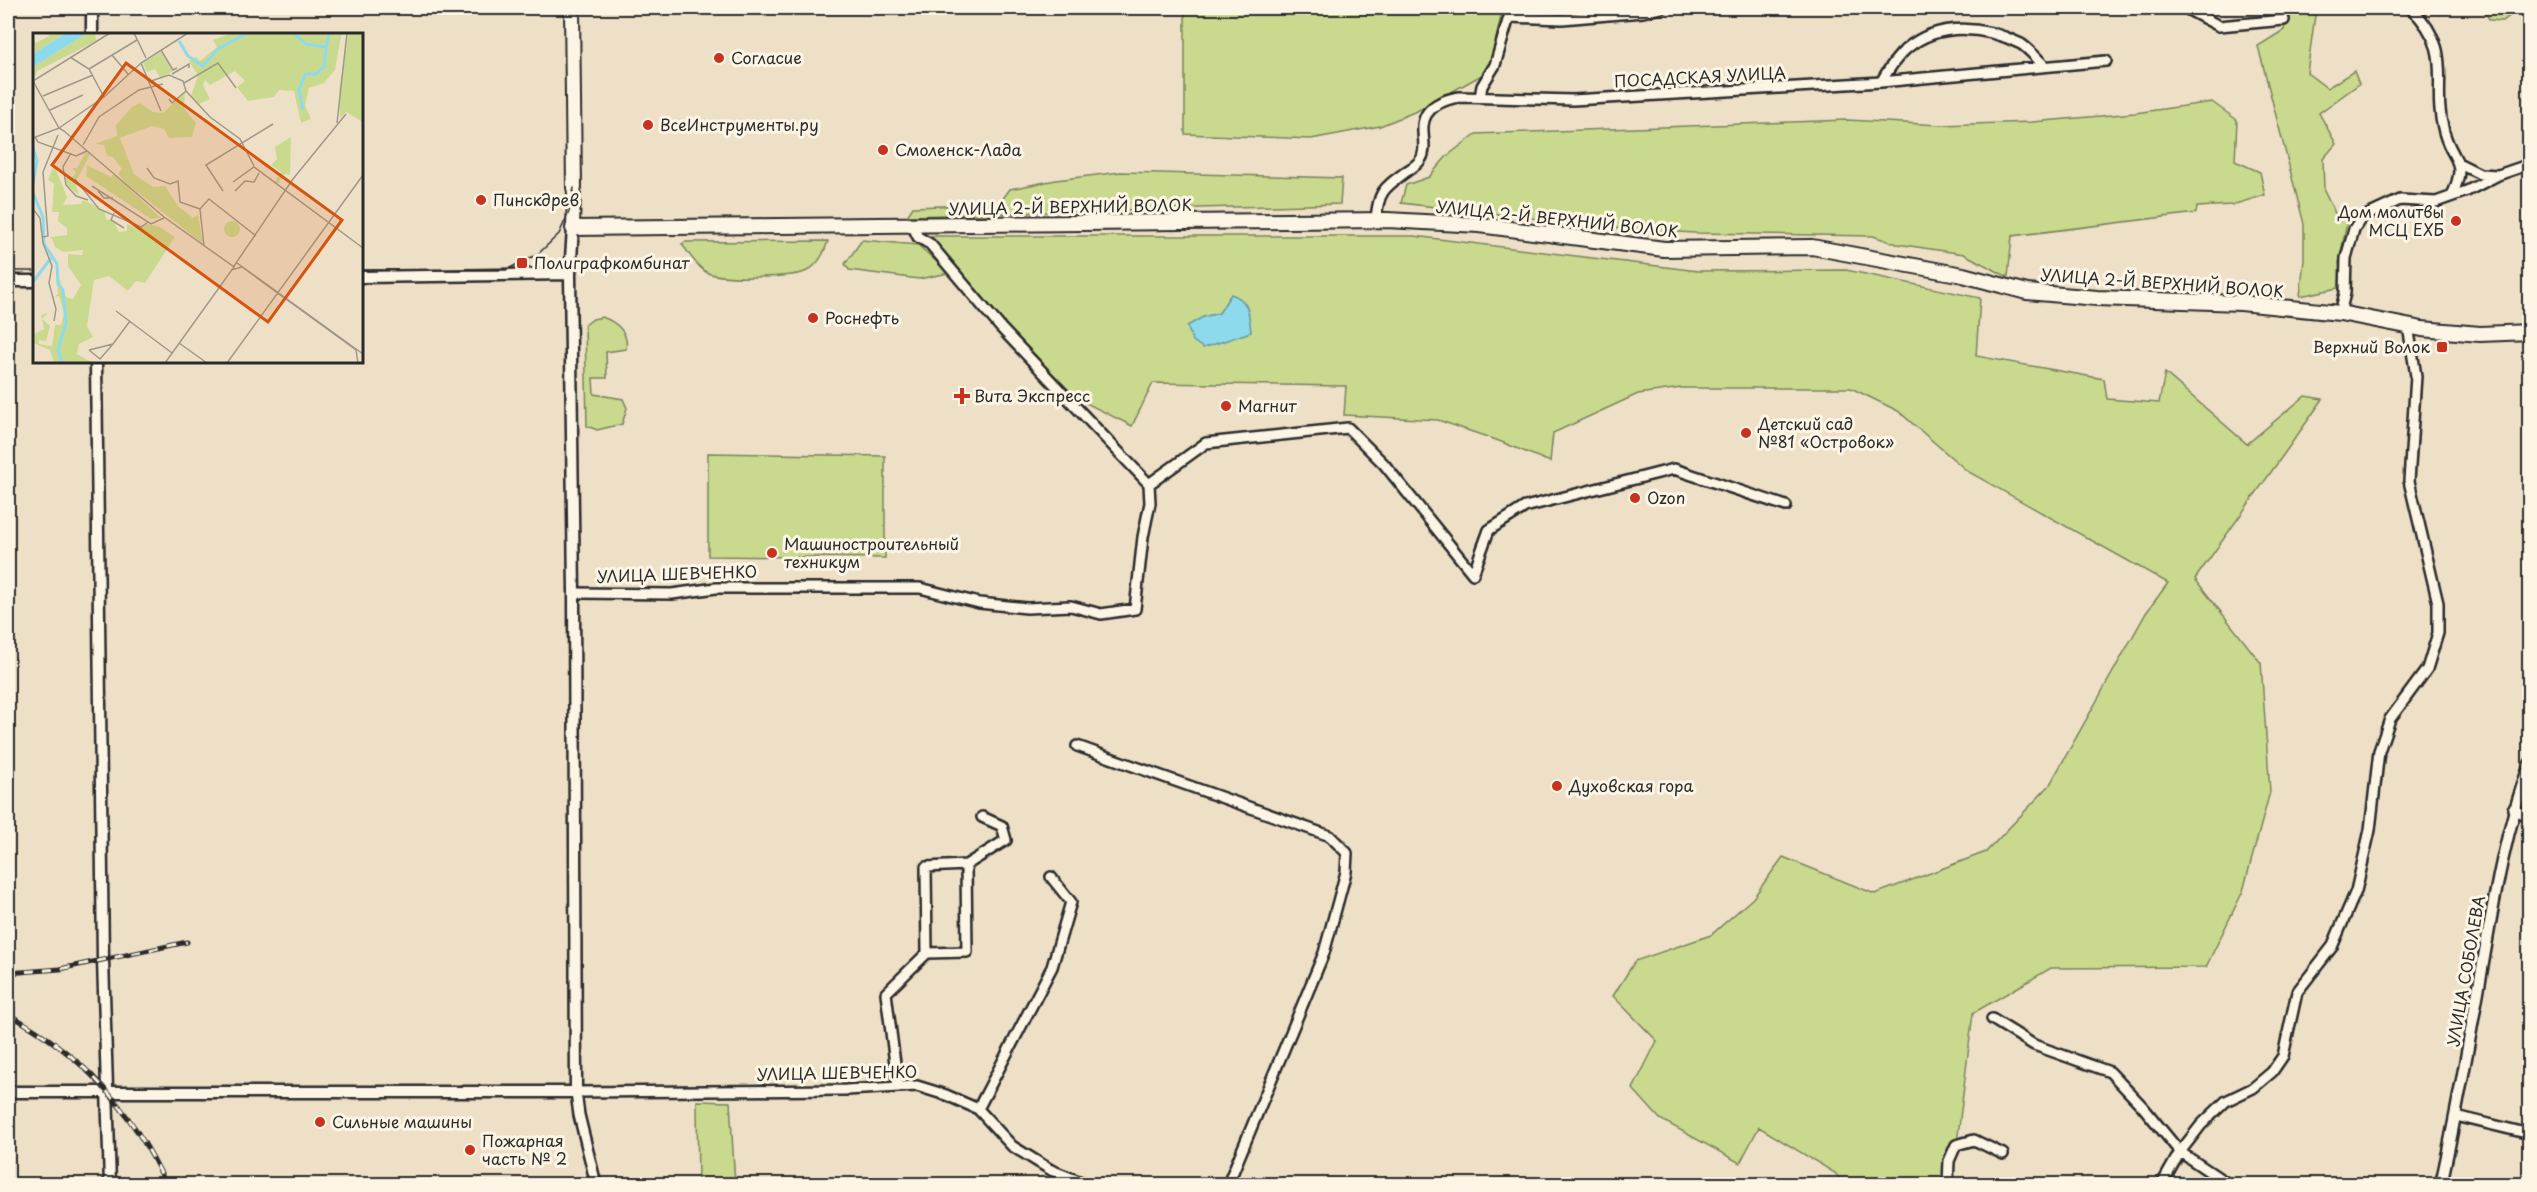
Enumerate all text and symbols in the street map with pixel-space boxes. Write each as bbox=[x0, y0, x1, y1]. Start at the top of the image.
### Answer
inset map bbox=[33, 33, 363, 363]
place label: Согласие bbox=[731, 45, 802, 69]
marker: Согласие bbox=[712, 51, 726, 65]
street label: ПОСАДСКАЯ УЛИЦА bbox=[1613, 60, 1786, 92]
place label: ВсеИнструменты.ру bbox=[660, 112, 819, 136]
marker: ВсеИнструменты.ру bbox=[641, 118, 655, 132]
place label: Смоленск-Лада bbox=[895, 137, 1022, 161]
marker: Смоленск-Лада bbox=[876, 143, 890, 157]
place label: Пинскдрев bbox=[493, 187, 579, 211]
street label: УЛИЦА 2-Й ВЕРХНИЙ ВОЛОК bbox=[948, 192, 1192, 220]
marker: Пинскдрев bbox=[474, 193, 488, 207]
street label: УЛИЦА 2-Й ВЕРХНИЙ ВОЛОК bbox=[1435, 193, 1679, 243]
place label: Дом молитвы МСЦ ЕХБ bbox=[2337, 199, 2444, 241]
marker: Дом молитвы МСЦ ЕХБ bbox=[2449, 214, 2463, 228]
place label: Полиграфкомбинат bbox=[534, 250, 690, 274]
marker: Полиграфкомбинат bbox=[515, 256, 529, 270]
street label: УЛИЦА 2-Й ВЕРХНИЙ ВОЛОК bbox=[2040, 262, 2284, 302]
place label: Роснефть bbox=[825, 305, 899, 329]
marker: Роснефть bbox=[806, 311, 820, 325]
place label: Верхний Волок bbox=[2313, 334, 2430, 358]
marker: Верхний Волок bbox=[2435, 340, 2449, 354]
place label: Вита Экспресс bbox=[974, 383, 1090, 407]
marker: Вита Экспресс bbox=[955, 389, 969, 403]
place label: Магнит bbox=[1238, 393, 1298, 417]
marker: Магнит bbox=[1219, 399, 1233, 413]
place label: Детский сад №81 «Островок» bbox=[1757, 411, 1894, 453]
marker: Детский сад №81 «Островок» bbox=[1739, 426, 1753, 440]
place label: Ozon bbox=[1647, 485, 1685, 509]
marker: Ozon bbox=[1628, 491, 1642, 505]
place label: Машиностроительный техникум bbox=[784, 531, 959, 573]
marker: Машиностроительный техникум bbox=[765, 546, 779, 560]
street label: УЛИЦА ШЕВЧЕНКО bbox=[596, 558, 758, 588]
place label: Духовская гора bbox=[1568, 773, 1694, 797]
marker: Духовская гора bbox=[1550, 779, 1564, 793]
street label: УЛИЦА СОБОЛЕВА bbox=[2440, 893, 2490, 1048]
street label: УЛИЦА ШЕВЧЕНКО bbox=[757, 1059, 917, 1085]
place label: Сильные машины bbox=[332, 1109, 472, 1133]
marker: Сильные машины bbox=[313, 1115, 327, 1129]
place label: Пожарная часть № 2 bbox=[482, 1128, 567, 1170]
marker: Пожарная часть № 2 bbox=[463, 1143, 477, 1157]

